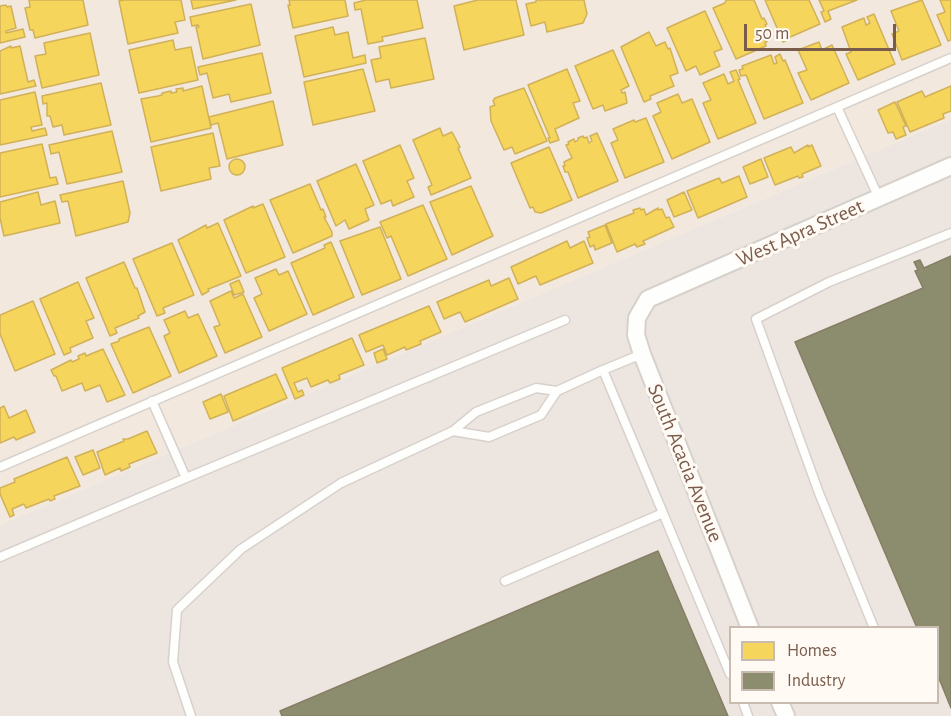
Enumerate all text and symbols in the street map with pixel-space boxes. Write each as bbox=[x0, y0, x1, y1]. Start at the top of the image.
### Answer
scale bar bbox=[747, 12, 898, 50]
text: 50 m bbox=[755, 25, 789, 43]
street label: West Apra Street bbox=[732, 194, 868, 272]
street label: South Acacia Avenue bbox=[642, 380, 728, 546]
legend bbox=[729, 626, 939, 704]
text: Homes bbox=[787, 642, 837, 660]
text: Industry bbox=[787, 672, 846, 690]

